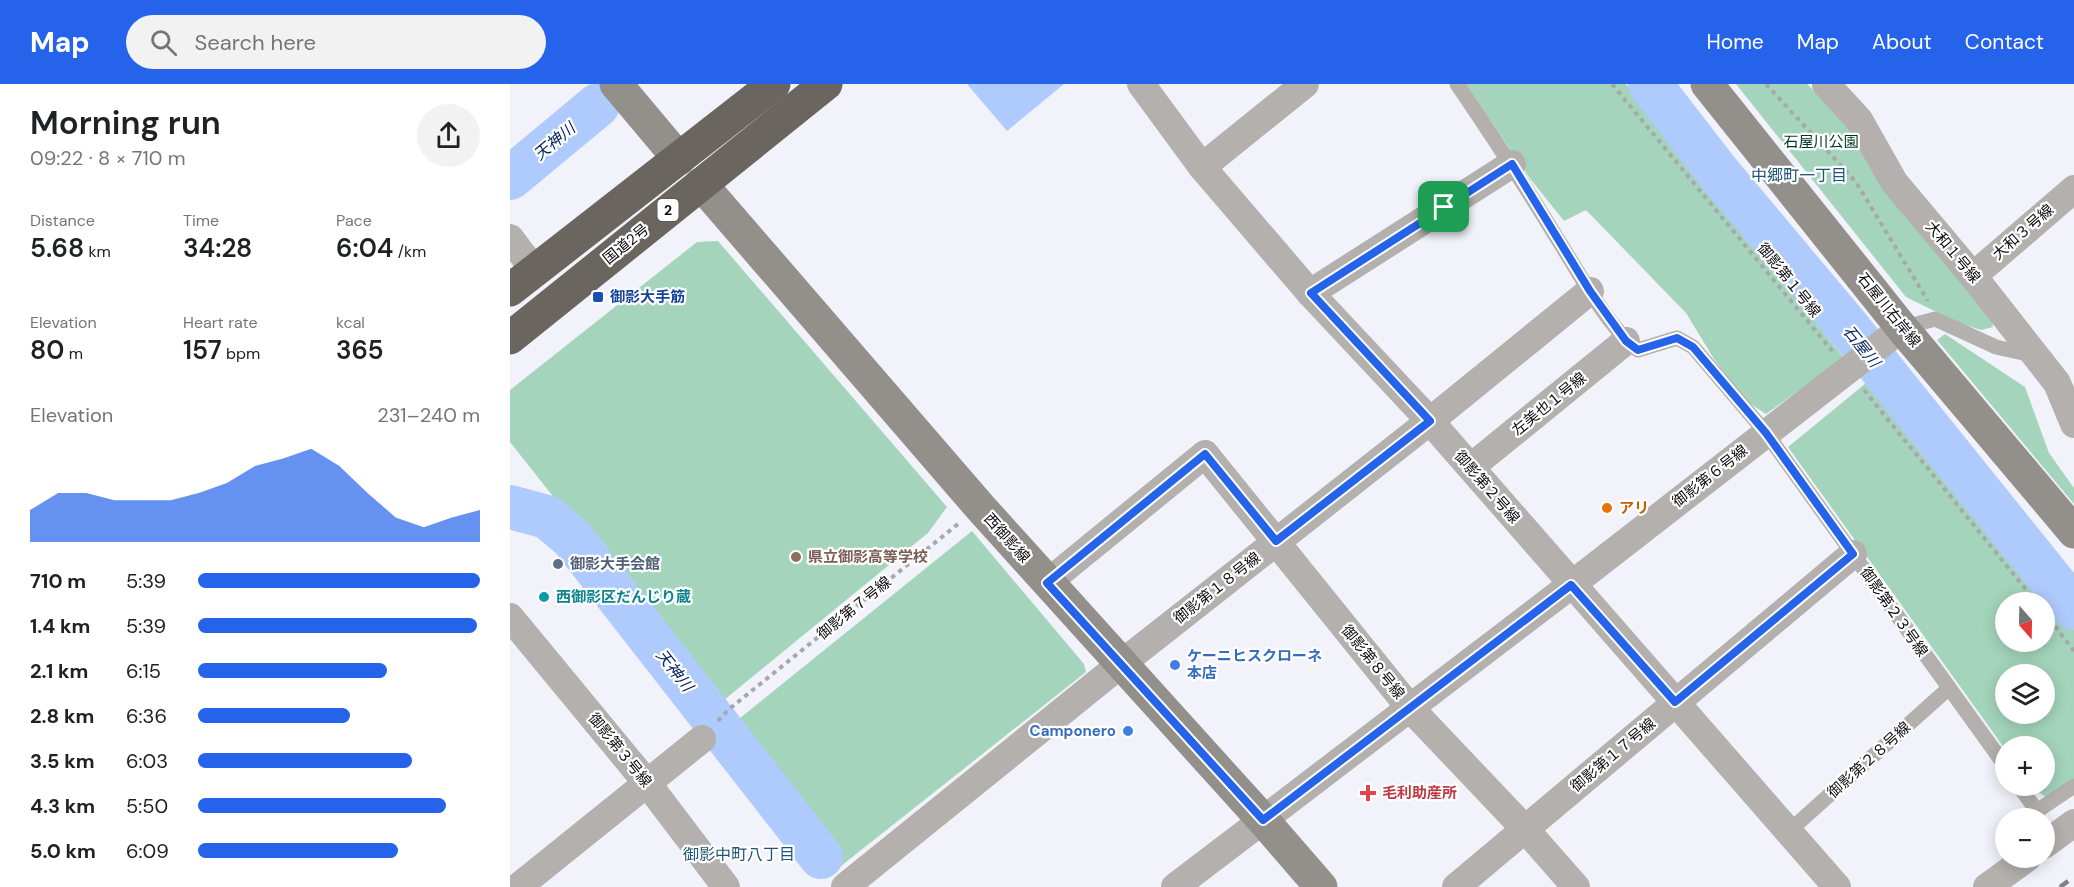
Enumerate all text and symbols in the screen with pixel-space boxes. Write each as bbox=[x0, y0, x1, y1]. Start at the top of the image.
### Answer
search box bbox=[126, 15, 546, 69]
text: Map bbox=[30, 24, 90, 61]
icon: search bbox=[147, 26, 180, 59]
text: Search here bbox=[195, 28, 316, 57]
text: Home bbox=[1706, 28, 1764, 56]
text: Map bbox=[1797, 28, 1839, 56]
text: About bbox=[1872, 28, 1932, 56]
text: Contact bbox=[1965, 28, 2044, 56]
text: Morning run bbox=[30, 101, 221, 144]
button: share bbox=[417, 104, 480, 167]
water label: 天神川 bbox=[529, 117, 581, 165]
park label: 石屋川公園 bbox=[1783, 132, 1859, 152]
text: 09:22 · 8 × 710 m bbox=[30, 145, 186, 171]
district label: 中郷町一丁目 bbox=[1751, 165, 1847, 186]
pin bbox=[1418, 181, 1469, 232]
icon: arrive bbox=[1427, 190, 1460, 223]
road number: 2 bbox=[658, 199, 678, 221]
street label: 大和３号線 bbox=[1988, 200, 2058, 264]
text: Distance bbox=[30, 210, 95, 231]
text: Time bbox=[183, 210, 219, 231]
text: Pace bbox=[336, 210, 372, 231]
street label: 大和１号線 bbox=[1921, 217, 1985, 287]
street label: 国道2号 bbox=[599, 219, 653, 269]
text: 5.68 bbox=[30, 231, 84, 265]
text: 34:28 bbox=[183, 231, 252, 265]
text: 6:04 bbox=[336, 231, 393, 265]
street label: 御影第１号線 bbox=[1753, 239, 1825, 321]
text: km bbox=[84, 241, 111, 262]
text: /km bbox=[393, 241, 426, 262]
street label: 石屋川右岸線 bbox=[1854, 269, 1924, 351]
place label: 御影大手筋 bbox=[610, 287, 685, 307]
marker: 御影大手筋 bbox=[591, 290, 605, 304]
text: Elevation bbox=[30, 312, 97, 333]
text: Heart rate bbox=[183, 312, 258, 333]
text: kcal bbox=[336, 312, 365, 333]
water label: 石屋川 bbox=[1839, 321, 1885, 371]
text: 80 bbox=[30, 333, 64, 367]
text: 157 bbox=[183, 333, 222, 367]
text: 365 bbox=[336, 333, 384, 367]
text: m bbox=[64, 343, 83, 364]
text: bpm bbox=[222, 343, 260, 364]
street label: 左美也１号線 bbox=[1508, 368, 1590, 440]
text: Elevation bbox=[30, 402, 113, 428]
text: 231–240 m bbox=[377, 402, 480, 428]
street label: 御影第６号線 bbox=[1668, 440, 1752, 512]
street label: 御影第２号線 bbox=[1450, 446, 1524, 528]
place label: アリ bbox=[1619, 498, 1649, 518]
marker: アリ bbox=[1600, 501, 1614, 515]
street label: 西御影線 bbox=[979, 509, 1035, 567]
place label: 県立御影高等学校 bbox=[808, 547, 928, 567]
street label: 御影第１８号線 bbox=[1169, 548, 1265, 628]
marker: 県立御影高等学校 bbox=[789, 550, 803, 564]
place label: 御影大手会館 bbox=[570, 554, 660, 574]
marker: 御影大手会館 bbox=[551, 557, 565, 571]
street label: 御影第２３号線 bbox=[1856, 563, 1932, 661]
text: 710 m bbox=[30, 568, 86, 594]
text: 5:39 bbox=[126, 568, 166, 594]
street label: 御影第７号線 bbox=[813, 572, 895, 644]
place label: 西御影区だんじり蔵 bbox=[556, 587, 691, 607]
marker: 西御影区だんじり蔵 bbox=[537, 590, 551, 604]
north arrow bbox=[1995, 592, 2055, 652]
map controls bbox=[1995, 592, 2055, 868]
text: 1.4 km bbox=[30, 613, 90, 639]
text: 5:39 bbox=[126, 613, 166, 639]
street label: 御影第８号線 bbox=[1337, 621, 1409, 703]
water label: 天神川 bbox=[652, 645, 699, 697]
place label: ケーニヒスクローネ 本店 bbox=[1187, 646, 1322, 683]
text: 2.1 km bbox=[30, 658, 88, 684]
text: 6:15 bbox=[126, 658, 161, 684]
marker: ケーニヒスクローネ 本店 bbox=[1168, 658, 1182, 672]
button: layers bbox=[1995, 664, 2055, 724]
text: 2.8 km bbox=[30, 703, 94, 729]
text: 6:36 bbox=[126, 703, 167, 729]
street label: 御影第３号線 bbox=[584, 709, 656, 791]
street label: 御影第１７号線 bbox=[1566, 714, 1660, 796]
street label: 御影第２８号線 bbox=[1823, 717, 1915, 803]
place label: Camponero bbox=[1030, 721, 1116, 741]
marker: Camponero bbox=[1121, 724, 1135, 738]
button: + bbox=[1995, 736, 2055, 796]
text: 3.5 km bbox=[30, 748, 95, 774]
text: 6:03 bbox=[126, 748, 168, 774]
place label: 毛利助産所 bbox=[1382, 783, 1457, 803]
marker: 毛利助産所 bbox=[1359, 784, 1377, 802]
text: 4.3 km bbox=[30, 793, 95, 819]
text: 5:50 bbox=[126, 793, 168, 819]
button: − bbox=[1995, 808, 2055, 868]
text: 5.0 km bbox=[30, 838, 96, 864]
text: 6:09 bbox=[126, 838, 169, 864]
district label: 御影中町八丁目 bbox=[683, 844, 795, 865]

